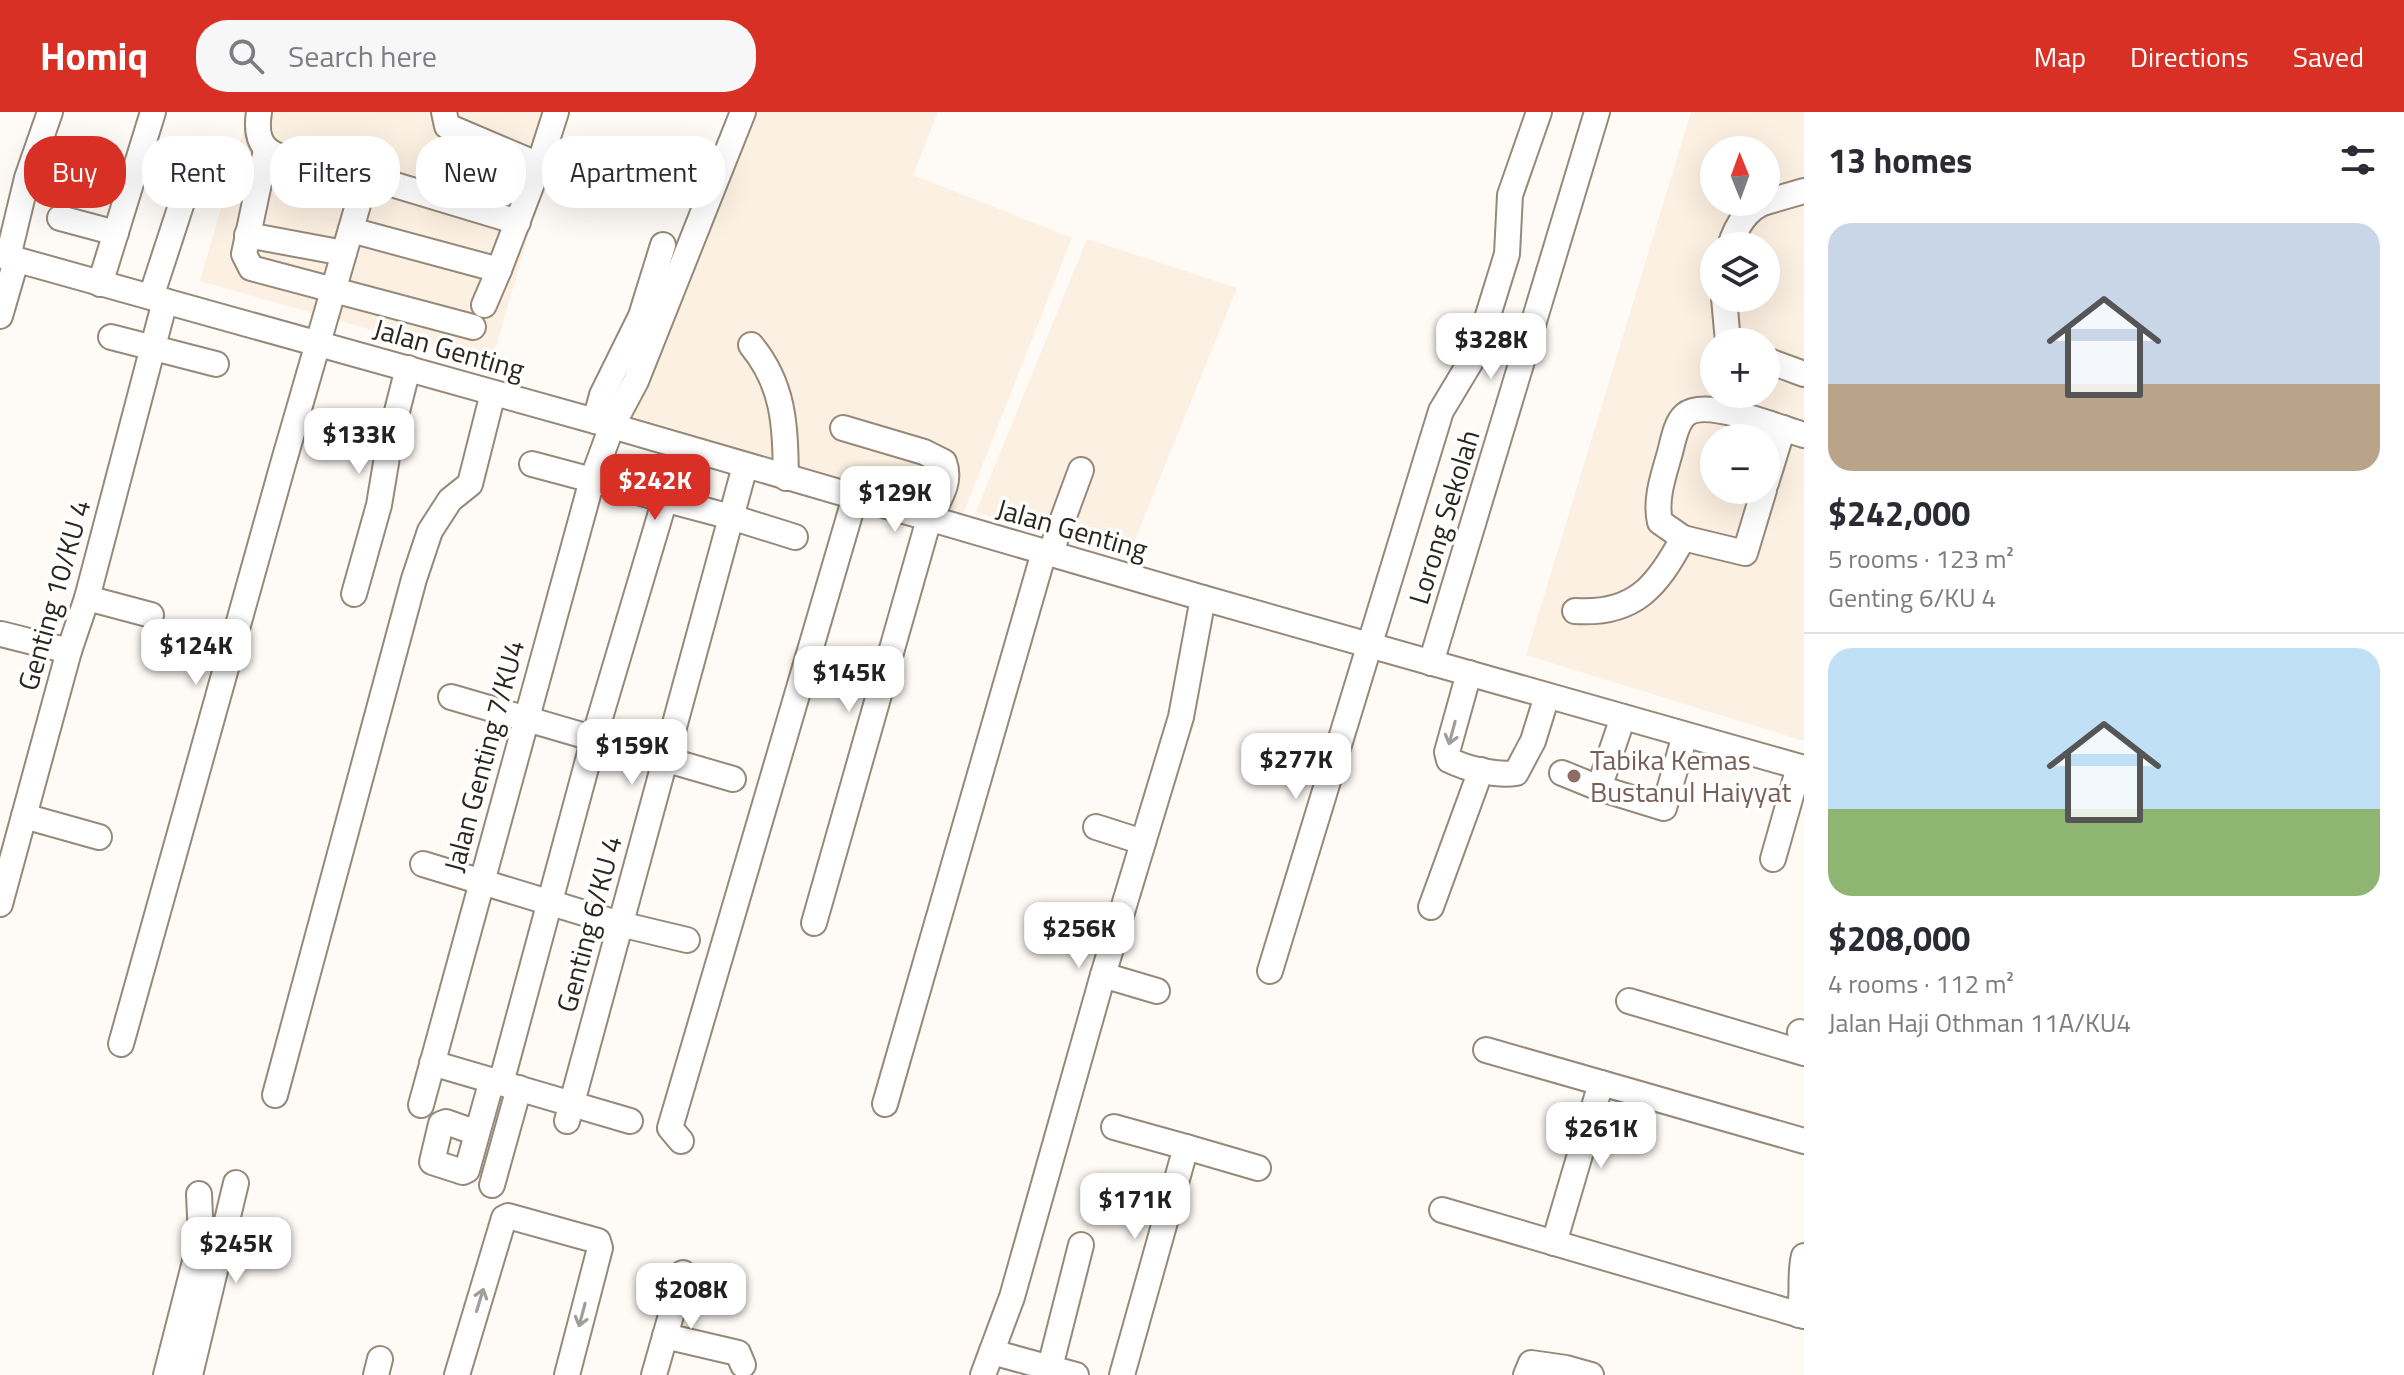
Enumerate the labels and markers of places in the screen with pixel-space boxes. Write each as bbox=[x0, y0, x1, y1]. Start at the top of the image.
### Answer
pin: $328K bbox=[1435, 313, 1547, 381]
pin: $133K bbox=[303, 408, 415, 476]
pin: $242K bbox=[599, 454, 711, 522]
pin: $129K bbox=[839, 466, 951, 534]
pin: $124K bbox=[140, 619, 252, 687]
pin: $145K bbox=[793, 646, 905, 714]
pin: $159K bbox=[576, 719, 688, 787]
pin: $277K bbox=[1240, 733, 1352, 801]
place label: Tabika Kemas Bustanul Haiyyat bbox=[1590, 738, 1791, 813]
marker: Tabika Kemas Bustanul Haiyyat bbox=[1565, 767, 1583, 785]
pin: $256K bbox=[1023, 902, 1135, 970]
pin: $261K bbox=[1545, 1102, 1657, 1170]
pin: $171K bbox=[1079, 1173, 1191, 1241]
pin: $245K bbox=[180, 1217, 292, 1285]
pin: $208K bbox=[635, 1263, 747, 1331]

